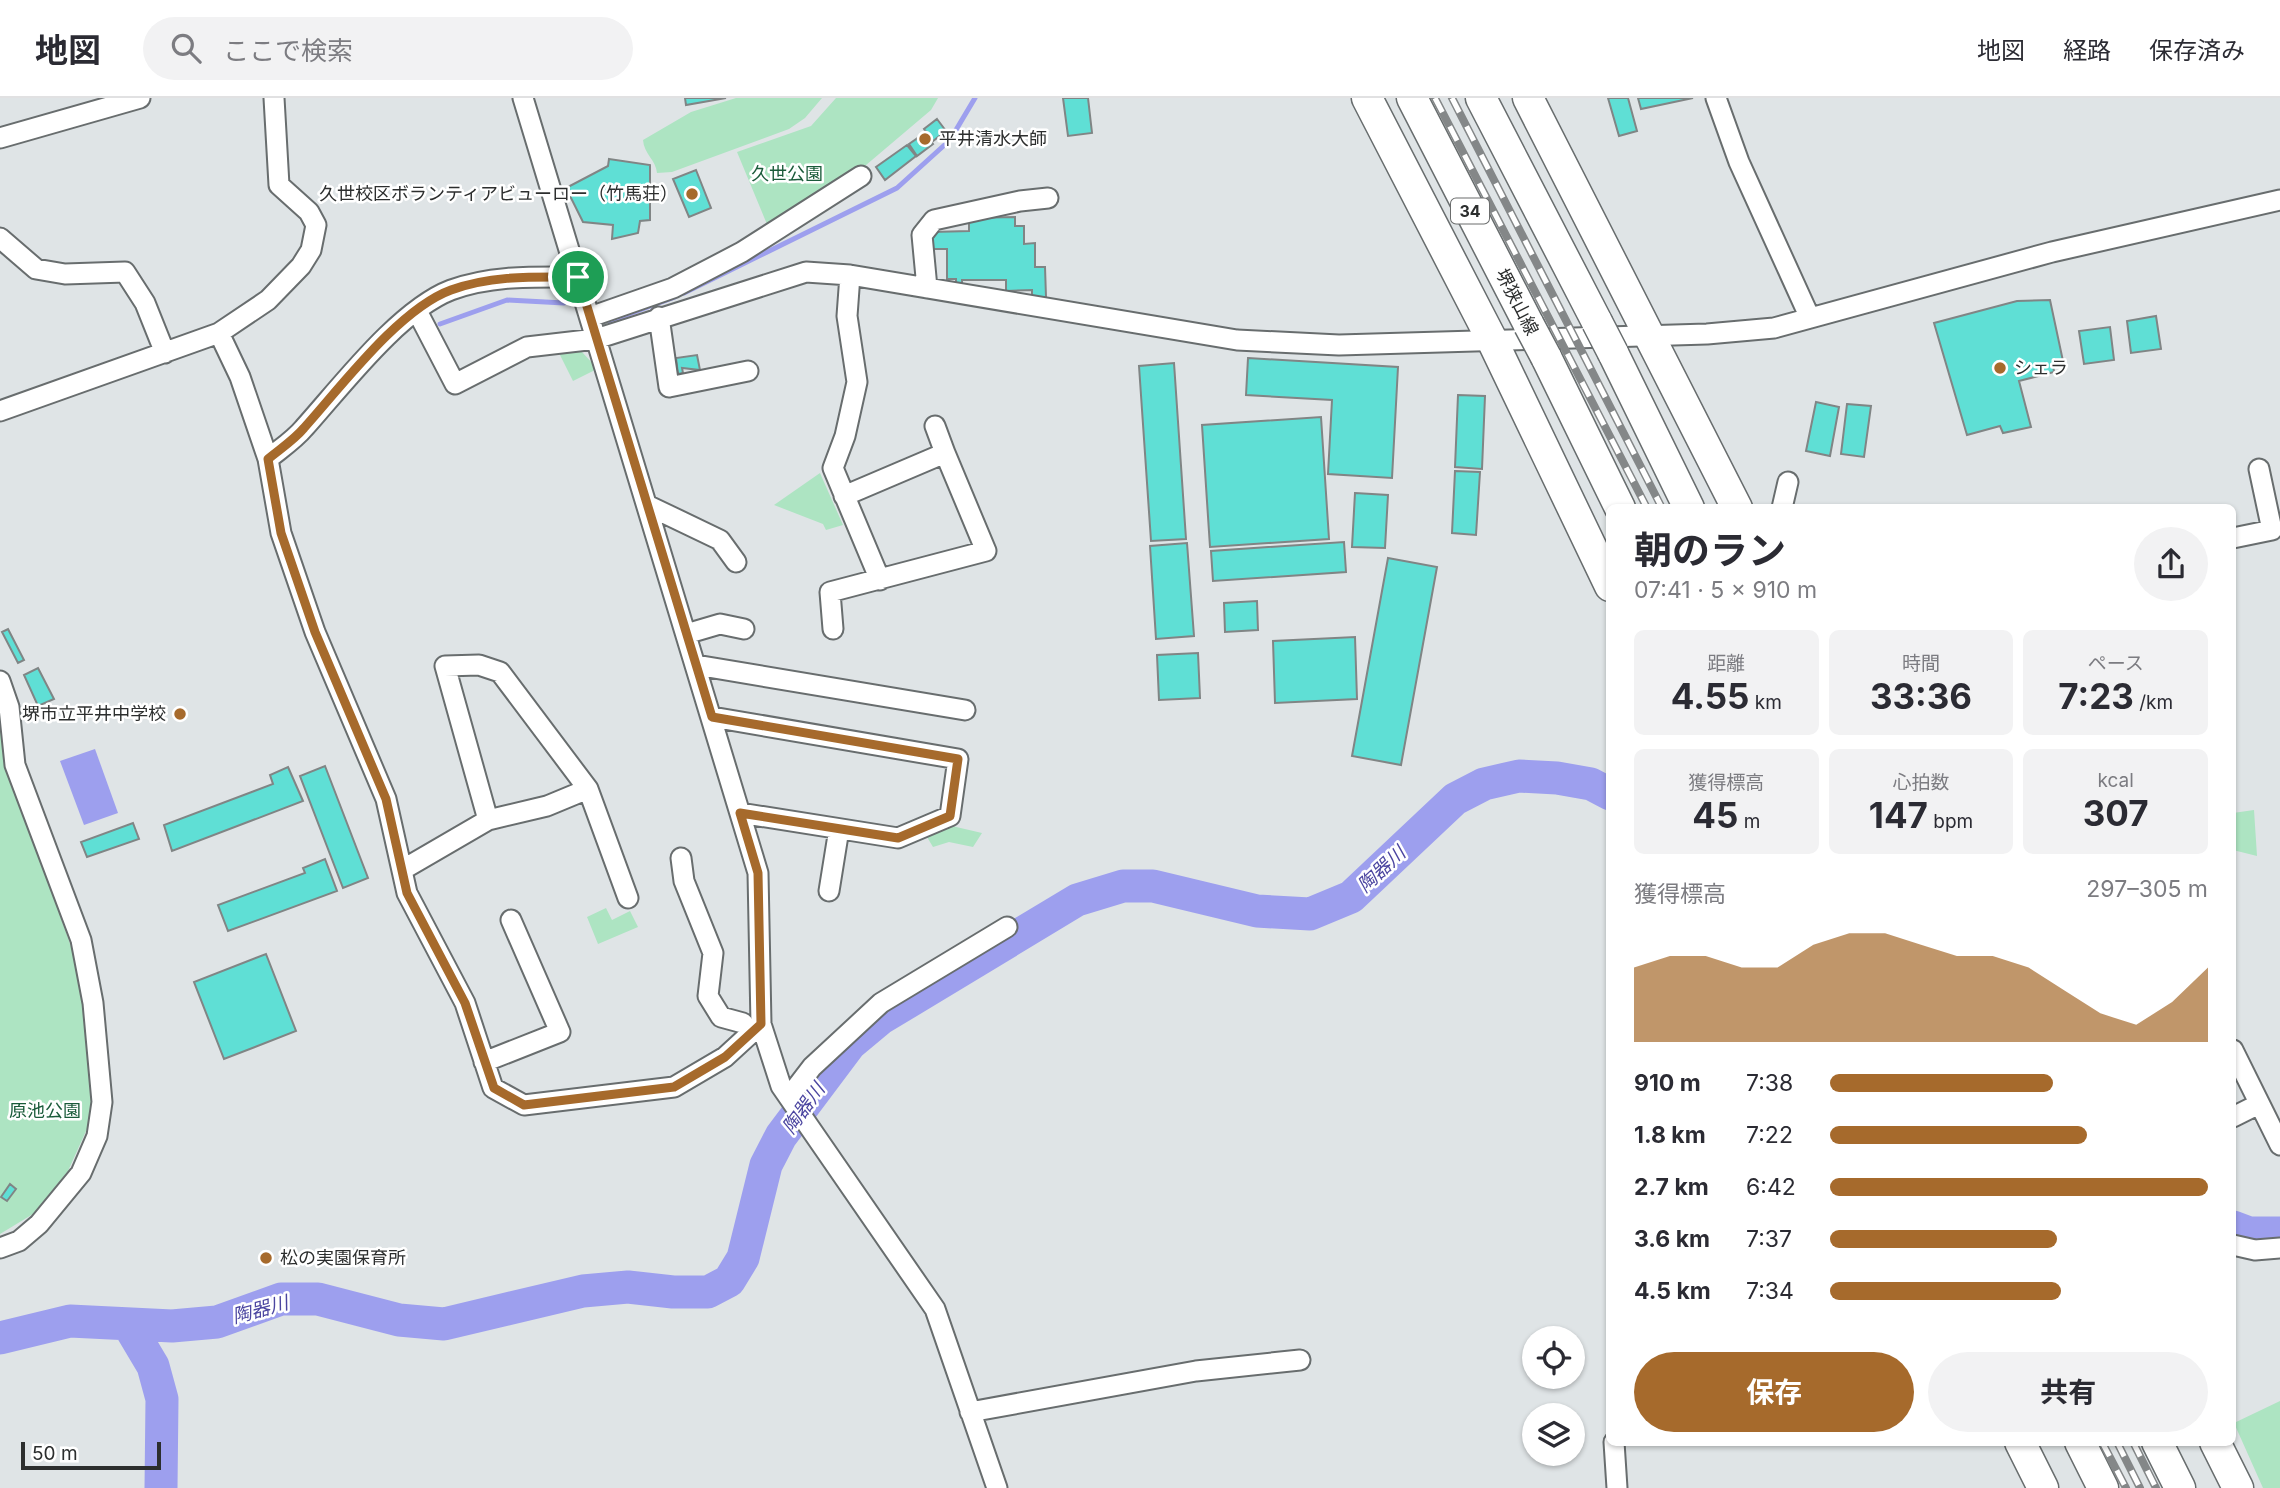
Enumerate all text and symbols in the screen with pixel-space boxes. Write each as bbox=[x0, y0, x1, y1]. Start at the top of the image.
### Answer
search box bbox=[143, 17, 633, 80]
icon: search bbox=[167, 29, 205, 67]
text: 地図 bbox=[35, 30, 101, 70]
text: ここで検索 bbox=[223, 35, 353, 66]
text: 地図 bbox=[1977, 36, 2025, 65]
text: 経路 bbox=[2063, 36, 2111, 65]
text: 保存済み bbox=[2149, 36, 2245, 65]
place label: 平井清水大師 bbox=[939, 128, 1047, 149]
marker: 平井清水大師 bbox=[917, 131, 933, 147]
park label: 久世公園 bbox=[751, 163, 823, 184]
place label: 久世校区ボランティアビューロー（竹馬荘） bbox=[319, 183, 678, 204]
marker: 久世校区ボランティアビューロー（竹馬荘） bbox=[684, 186, 700, 202]
road number: 34 bbox=[1451, 198, 1489, 223]
pin bbox=[548, 247, 608, 307]
icon: arrive bbox=[559, 258, 597, 296]
street label: 堺狭山線 bbox=[1492, 265, 1543, 339]
place label: シェラ bbox=[2014, 357, 2068, 378]
marker: シェラ bbox=[1992, 360, 2008, 376]
text: 朝のラン bbox=[1634, 527, 1786, 573]
button: share bbox=[2134, 527, 2208, 601]
text: 07:41 · 5 × 910 m bbox=[1634, 576, 1817, 604]
text: 距離 bbox=[1707, 652, 1745, 675]
text: 時間 bbox=[1902, 652, 1940, 675]
text: ペース bbox=[2088, 652, 2144, 675]
text: 4.55 bbox=[1671, 675, 1749, 717]
text: 33:36 bbox=[1870, 675, 1972, 717]
text: 7:23 bbox=[2058, 675, 2134, 717]
text: km bbox=[1749, 691, 1782, 714]
text: /km bbox=[2134, 691, 2173, 714]
place label: 堺市立平井中学校 bbox=[22, 703, 166, 724]
marker: 堺市立平井中学校 bbox=[172, 706, 188, 722]
text: kcal bbox=[2098, 769, 2134, 792]
text: 獲得標高 bbox=[1688, 771, 1764, 794]
text: 心拍数 bbox=[1892, 771, 1950, 794]
text: 307 bbox=[2083, 792, 2149, 834]
text: 45 bbox=[1692, 794, 1738, 836]
text: 147 bbox=[1869, 794, 1928, 836]
text: m bbox=[1738, 810, 1760, 833]
text: bpm bbox=[1928, 810, 1973, 833]
water label: 陶器川 bbox=[1353, 840, 1411, 897]
text: 297–305 m bbox=[2086, 875, 2208, 903]
text: 獲得標高 bbox=[1634, 880, 1726, 908]
text: 910 m bbox=[1634, 1069, 1701, 1097]
text: 7:38 bbox=[1746, 1069, 1793, 1097]
water label: 陶器川 bbox=[777, 1077, 831, 1138]
park label: 原池公園 bbox=[9, 1100, 81, 1121]
text: 1.8 km bbox=[1634, 1121, 1706, 1149]
text: 7:22 bbox=[1746, 1121, 1793, 1149]
text: 2.7 km bbox=[1634, 1173, 1709, 1201]
text: 6:42 bbox=[1746, 1173, 1796, 1201]
text: 3.6 km bbox=[1634, 1225, 1710, 1253]
text: 7:37 bbox=[1746, 1225, 1792, 1253]
place label: 松の実園保育所 bbox=[280, 1247, 406, 1268]
marker: 松の実園保育所 bbox=[258, 1250, 274, 1266]
text: 4.5 km bbox=[1634, 1277, 1711, 1305]
text: 7:34 bbox=[1746, 1277, 1794, 1305]
water label: 陶器川 bbox=[230, 1290, 293, 1328]
map controls bbox=[1522, 1326, 1585, 1466]
button: locate bbox=[1522, 1326, 1585, 1389]
button: 保存 bbox=[1634, 1352, 1914, 1432]
button: 共有 bbox=[1928, 1352, 2208, 1432]
button: layers bbox=[1522, 1403, 1585, 1466]
scale bar bbox=[21, 1439, 161, 1471]
text: 50 m bbox=[32, 1442, 78, 1465]

